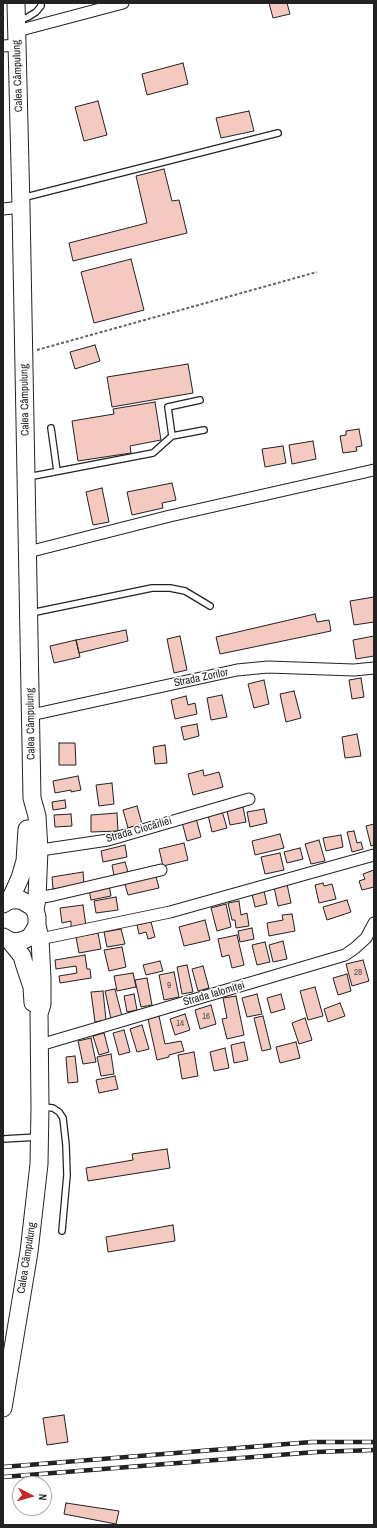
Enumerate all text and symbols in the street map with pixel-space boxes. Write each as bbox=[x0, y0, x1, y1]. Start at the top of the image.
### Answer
street label: Calea Câmpulung bbox=[10, 40, 26, 112]
street label: Calea Câmpulung bbox=[18, 364, 32, 436]
street label: Strada Zorilor bbox=[173, 666, 229, 690]
street label: Calea Câmpulung bbox=[24, 688, 38, 760]
street label: Strada Ciocârliei bbox=[105, 814, 173, 846]
house number: 28 bbox=[354, 968, 362, 978]
street label: Strada Ialomiței bbox=[182, 979, 246, 1009]
house number: 9 bbox=[167, 981, 171, 991]
house number: 16 bbox=[202, 1012, 210, 1022]
house number: 14 bbox=[176, 1019, 184, 1029]
street label: Calea Câmpulung bbox=[15, 1221, 39, 1295]
north arrow bbox=[12, 1476, 52, 1516]
text: N bbox=[36, 1493, 50, 1501]

